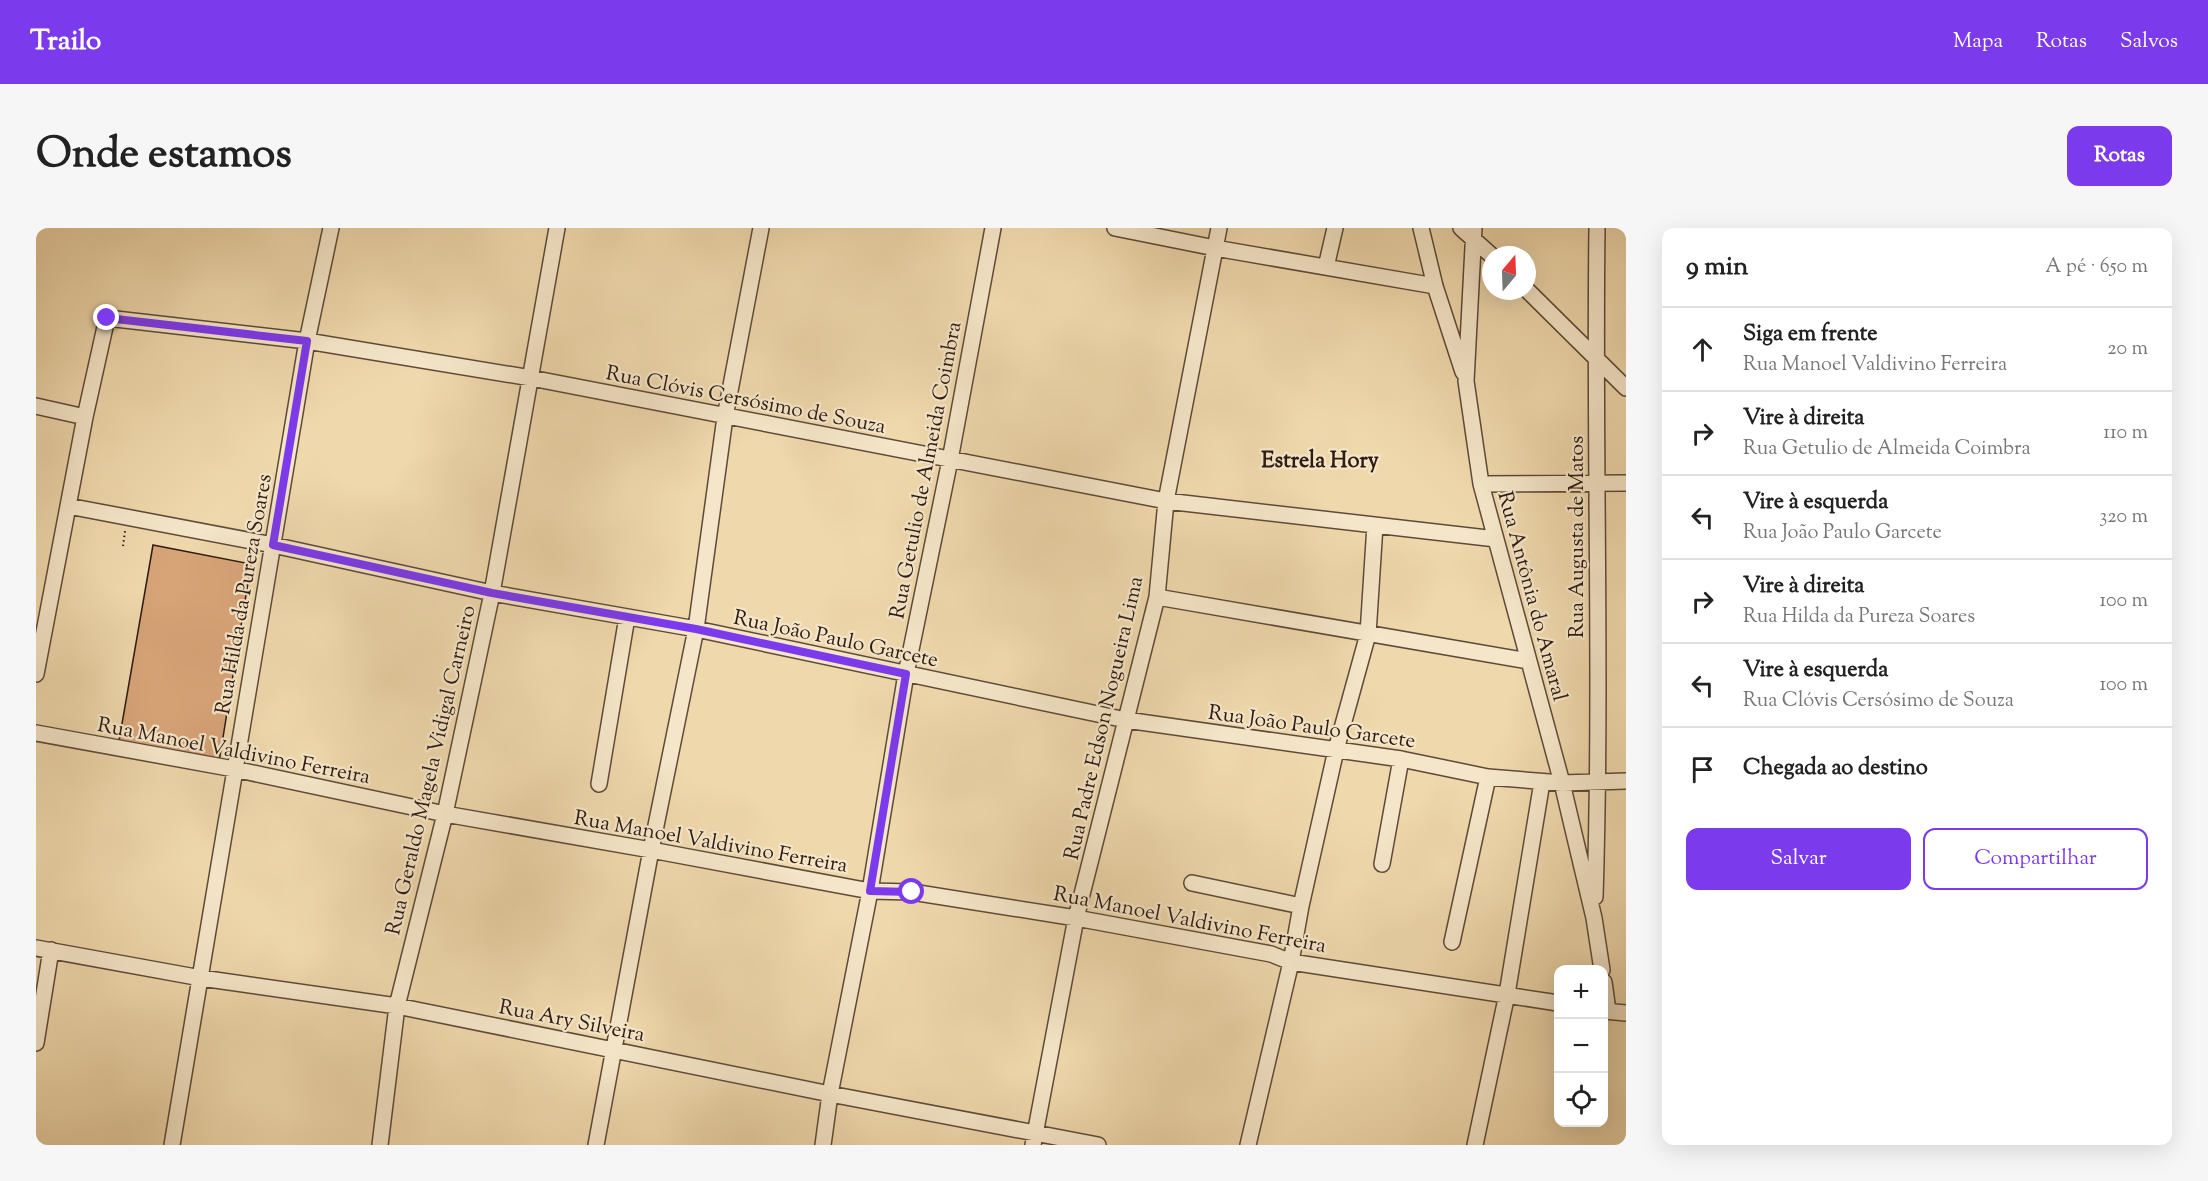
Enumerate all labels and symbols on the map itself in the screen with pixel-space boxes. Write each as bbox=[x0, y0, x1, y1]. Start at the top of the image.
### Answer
north arrow bbox=[1482, 246, 1536, 300]
route end bbox=[93, 304, 119, 330]
street label: Rua Getulio de Almeida Coimbra bbox=[883, 319, 971, 622]
street label: Rua Clóvis Cersósimo de Souza bbox=[603, 359, 888, 443]
street label: Rua Augusta de Matos bbox=[1563, 436, 1593, 638]
district label: Estrela Hory bbox=[1261, 446, 1379, 478]
street label: Rua Hilda da Pureza Soares bbox=[209, 472, 281, 717]
street label: Rua Antônia do Amaral bbox=[1489, 488, 1574, 705]
street label: Rua Padre Edson Nogueira Lima bbox=[1058, 573, 1152, 863]
street label: Rua Geraldo Magela Vidigal Carneiro bbox=[379, 603, 485, 938]
street label: Rua João Paulo Garcete bbox=[730, 604, 941, 676]
street label: Rua João Paulo Garcete bbox=[1206, 699, 1417, 757]
street label: Rua Manoel Valdivino Ferreira bbox=[95, 711, 373, 793]
street label: Rua Manoel Valdivino Ferreira bbox=[571, 804, 850, 882]
route start bbox=[898, 878, 924, 904]
street label: Rua Manoel Valdivino Ferreira bbox=[1051, 880, 1329, 962]
street label: Rua Ary Silveira bbox=[496, 993, 647, 1051]

